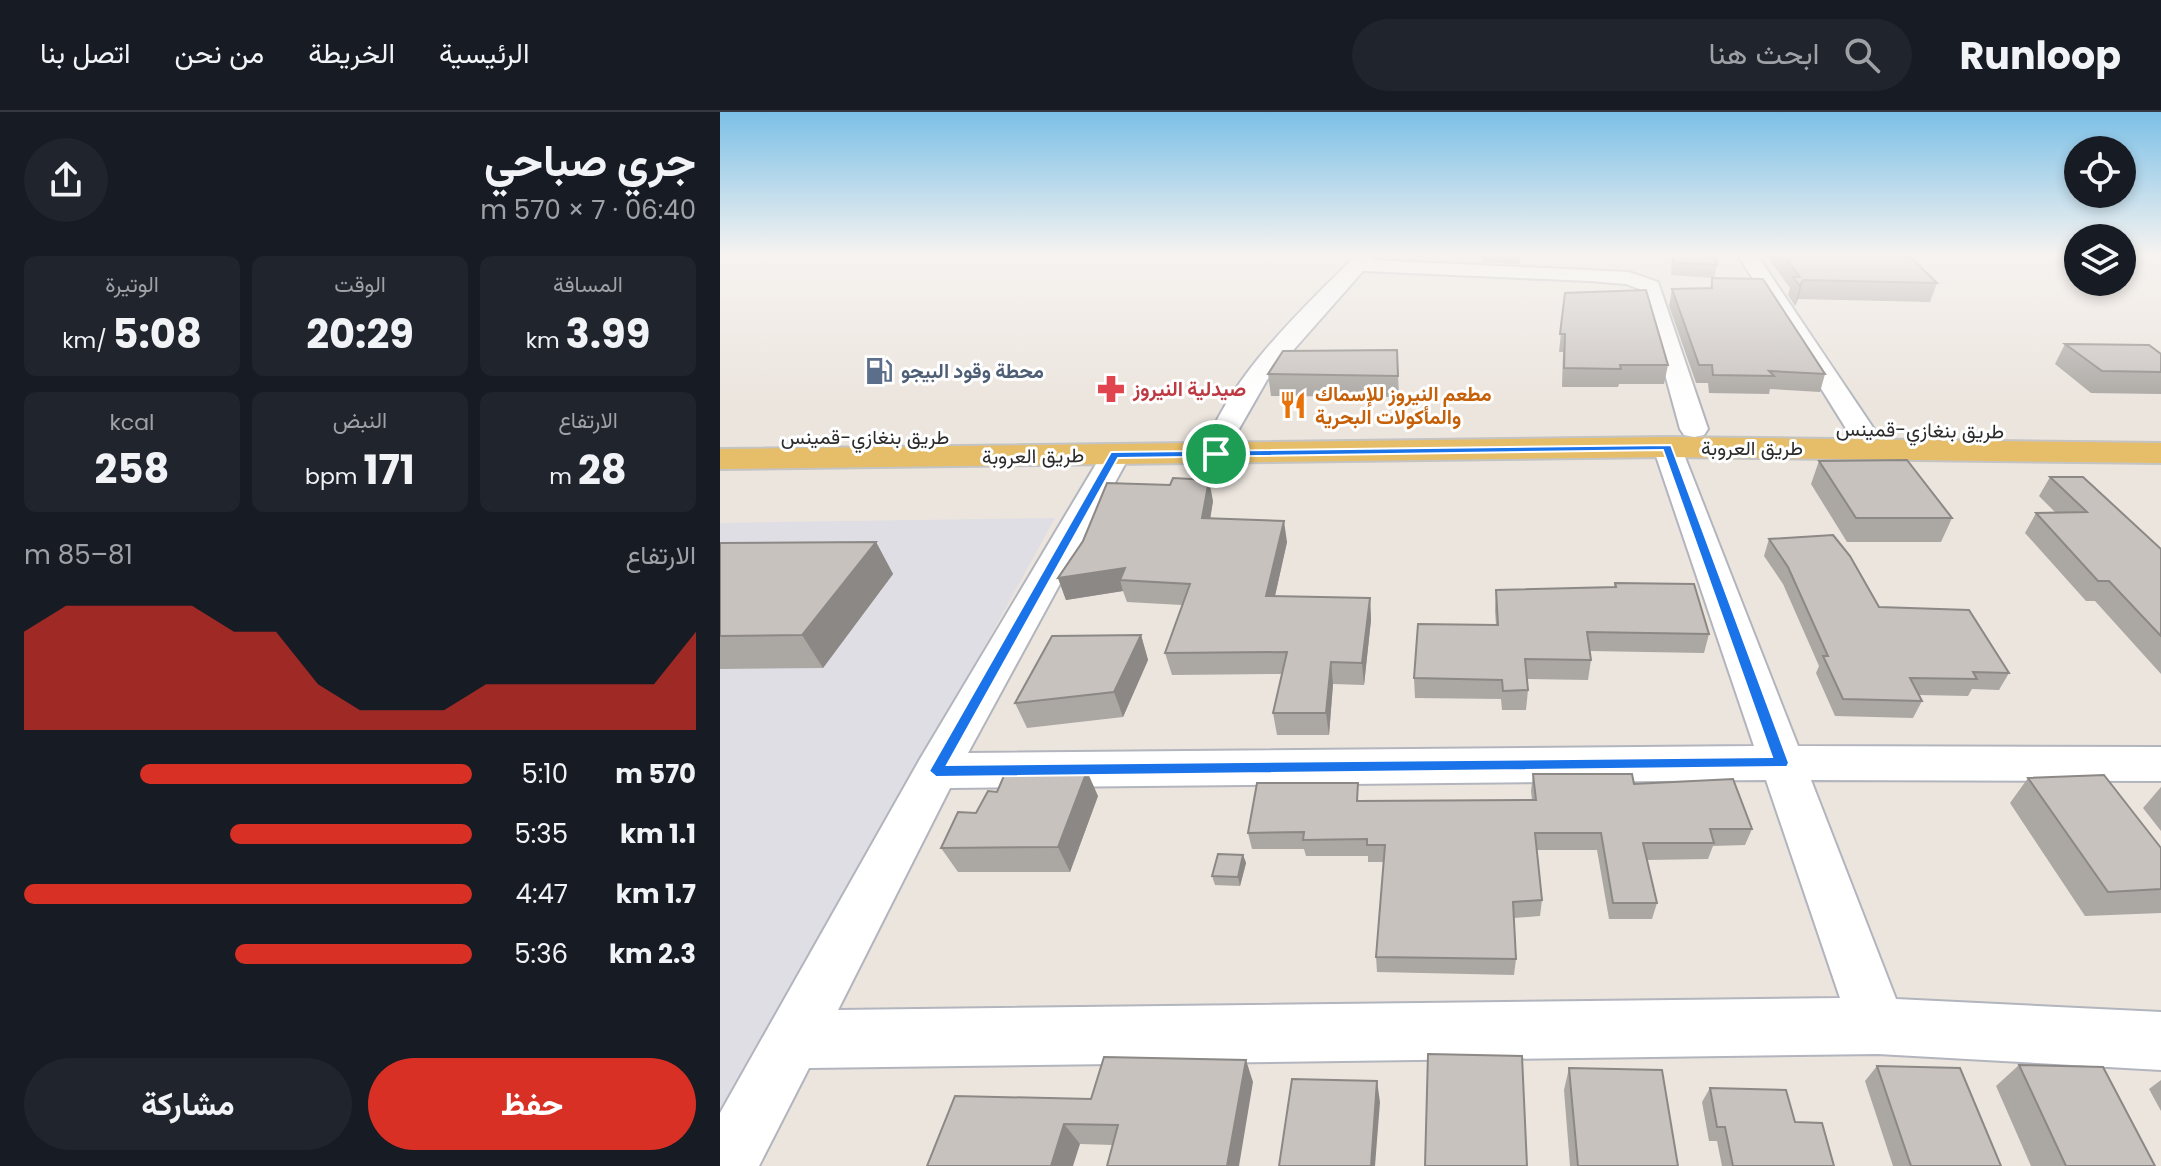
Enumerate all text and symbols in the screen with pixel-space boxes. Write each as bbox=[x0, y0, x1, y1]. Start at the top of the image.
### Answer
search box bbox=[1352, 19, 1912, 91]
text: Runloop bbox=[1960, 29, 2121, 82]
text: ابحث هنا bbox=[1709, 32, 1820, 75]
icon: search bbox=[1840, 33, 1884, 77]
text: اتصل بنا bbox=[40, 34, 130, 73]
text: من نحن bbox=[174, 34, 264, 73]
text: الخريطة bbox=[308, 34, 395, 73]
text: الرئيسية bbox=[439, 34, 529, 73]
text: جري صباحي bbox=[484, 130, 696, 191]
map controls bbox=[2064, 136, 2136, 296]
button: locate bbox=[2064, 136, 2136, 208]
button: share bbox=[24, 138, 108, 222]
text: 06:40 · 7 × 570 m bbox=[480, 192, 696, 228]
button: layers bbox=[2064, 224, 2136, 296]
text: الوتيرة bbox=[105, 269, 159, 300]
text: الوقت bbox=[334, 269, 386, 300]
text: المسافة bbox=[553, 269, 623, 300]
text: 5:08 bbox=[112, 306, 202, 362]
text: 20:29 bbox=[306, 306, 414, 362]
text: 3.99 bbox=[566, 306, 650, 362]
text: /km bbox=[62, 325, 112, 356]
text: km bbox=[526, 325, 566, 356]
fuel station icon: محطة وقود البيجو bbox=[864, 356, 894, 386]
place label: محطة وقود البيجو bbox=[901, 357, 1044, 385]
pharmacy icon: صيدلية النيروز bbox=[1096, 374, 1126, 404]
place label: صيدلية النيروز bbox=[1132, 375, 1246, 403]
place label: مطعم النيروز للإسماك والمأكولات البحرية bbox=[1315, 380, 1492, 431]
restaurant icon: مطعم النيروز للإسماك والمأكولات البحرية bbox=[1278, 390, 1308, 420]
text: النبض bbox=[333, 405, 387, 436]
text: الارتفاع bbox=[558, 405, 618, 436]
text: kcal bbox=[110, 407, 154, 438]
street label: طريق بنغازي-قمينس bbox=[1836, 415, 2004, 448]
pin bbox=[1182, 420, 1250, 488]
street label: طريق بنغازي-قمينس bbox=[781, 423, 949, 454]
icon: arrive bbox=[1194, 432, 1238, 476]
street label: طريق العروبة bbox=[1701, 434, 1803, 462]
text: 258 bbox=[95, 441, 169, 497]
street label: طريق العروبة bbox=[982, 441, 1084, 471]
text: 171 bbox=[363, 442, 415, 498]
text: 28 bbox=[578, 442, 627, 498]
text: bpm bbox=[305, 461, 363, 492]
text: m bbox=[549, 461, 578, 492]
text: 81–85 m bbox=[24, 537, 133, 573]
text: الارتفاع bbox=[625, 537, 696, 573]
text: 5:10 bbox=[521, 756, 568, 792]
text: 570 m bbox=[615, 756, 696, 792]
text: 5:35 bbox=[514, 816, 568, 852]
text: 1.1 km bbox=[620, 816, 696, 852]
text: 4:47 bbox=[516, 876, 568, 912]
text: 1.7 km bbox=[616, 876, 696, 912]
text: 5:36 bbox=[514, 936, 568, 972]
text: 2.3 km bbox=[609, 936, 696, 972]
button: مشاركة bbox=[24, 1058, 352, 1150]
button: حفظ bbox=[368, 1058, 696, 1150]

